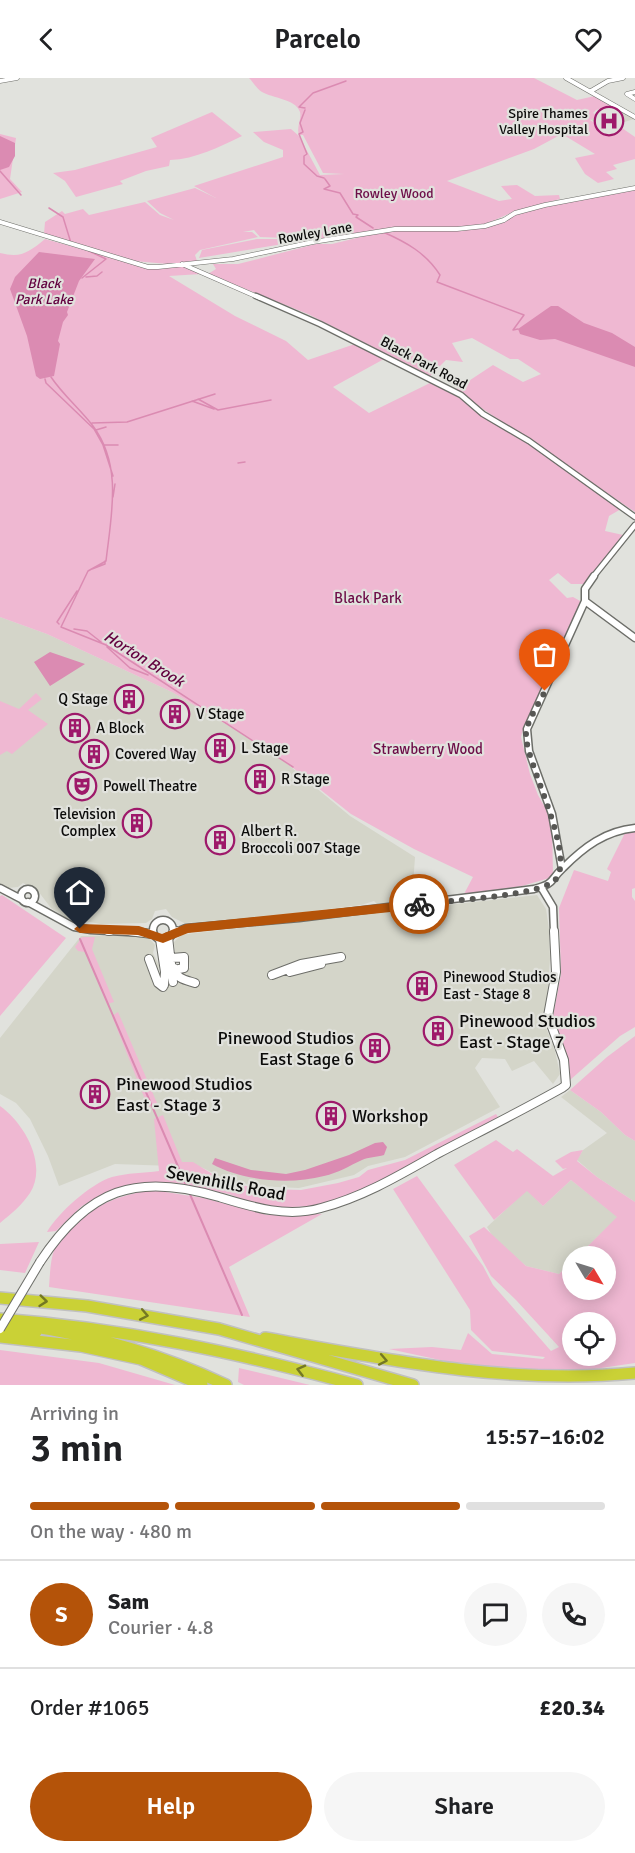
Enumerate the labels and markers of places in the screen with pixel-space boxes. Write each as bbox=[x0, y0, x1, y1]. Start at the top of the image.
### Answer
place label: Spire Thames Valley Hospital bbox=[499, 105, 588, 138]
hospital icon: Spire Thames Valley Hospital bbox=[593, 105, 625, 137]
pin bbox=[519, 629, 570, 691]
building icon: Q Stage bbox=[113, 683, 145, 715]
place label: Q Stage bbox=[58, 690, 108, 708]
building icon: V Stage bbox=[159, 698, 191, 730]
place label: V Stage bbox=[196, 705, 244, 723]
building icon: A Block bbox=[59, 712, 91, 744]
place label: A Block bbox=[96, 719, 145, 737]
building icon: L Stage bbox=[204, 732, 236, 764]
building icon: Covered Way bbox=[78, 738, 110, 770]
place label: L Stage bbox=[241, 739, 289, 757]
place label: Covered Way bbox=[115, 745, 196, 763]
building icon: R Stage bbox=[244, 763, 276, 795]
theatre icon: Powell Theatre bbox=[66, 770, 98, 802]
place label: R Stage bbox=[281, 770, 330, 788]
place label: Powell Theatre bbox=[103, 777, 197, 795]
place label: Television Complex bbox=[53, 805, 116, 840]
building icon: Television Complex bbox=[121, 807, 153, 839]
place label: Albert R. Broccoli 007 Stage bbox=[241, 822, 361, 857]
building icon: Albert R. Broccoli 007 Stage bbox=[204, 824, 236, 856]
pin bbox=[54, 867, 105, 929]
place label: Pinewood Studios East - Stage 8 bbox=[443, 968, 557, 1003]
building icon: Pinewood Studios East - Stage 8 bbox=[406, 970, 438, 1002]
place label: Pinewood Studios East - Stage 7 bbox=[459, 1010, 596, 1053]
building icon: Pinewood Studios East - Stage 7 bbox=[422, 1015, 454, 1047]
place label: Pinewood Studios East Stage 6 bbox=[218, 1027, 354, 1070]
building icon: Pinewood Studios East Stage 6 bbox=[359, 1032, 391, 1064]
place label: Pinewood Studios East - Stage 3 bbox=[116, 1073, 253, 1116]
building icon: Pinewood Studios East - Stage 3 bbox=[79, 1078, 111, 1110]
building icon: Workshop bbox=[315, 1100, 347, 1132]
place label: Workshop bbox=[352, 1105, 428, 1127]

